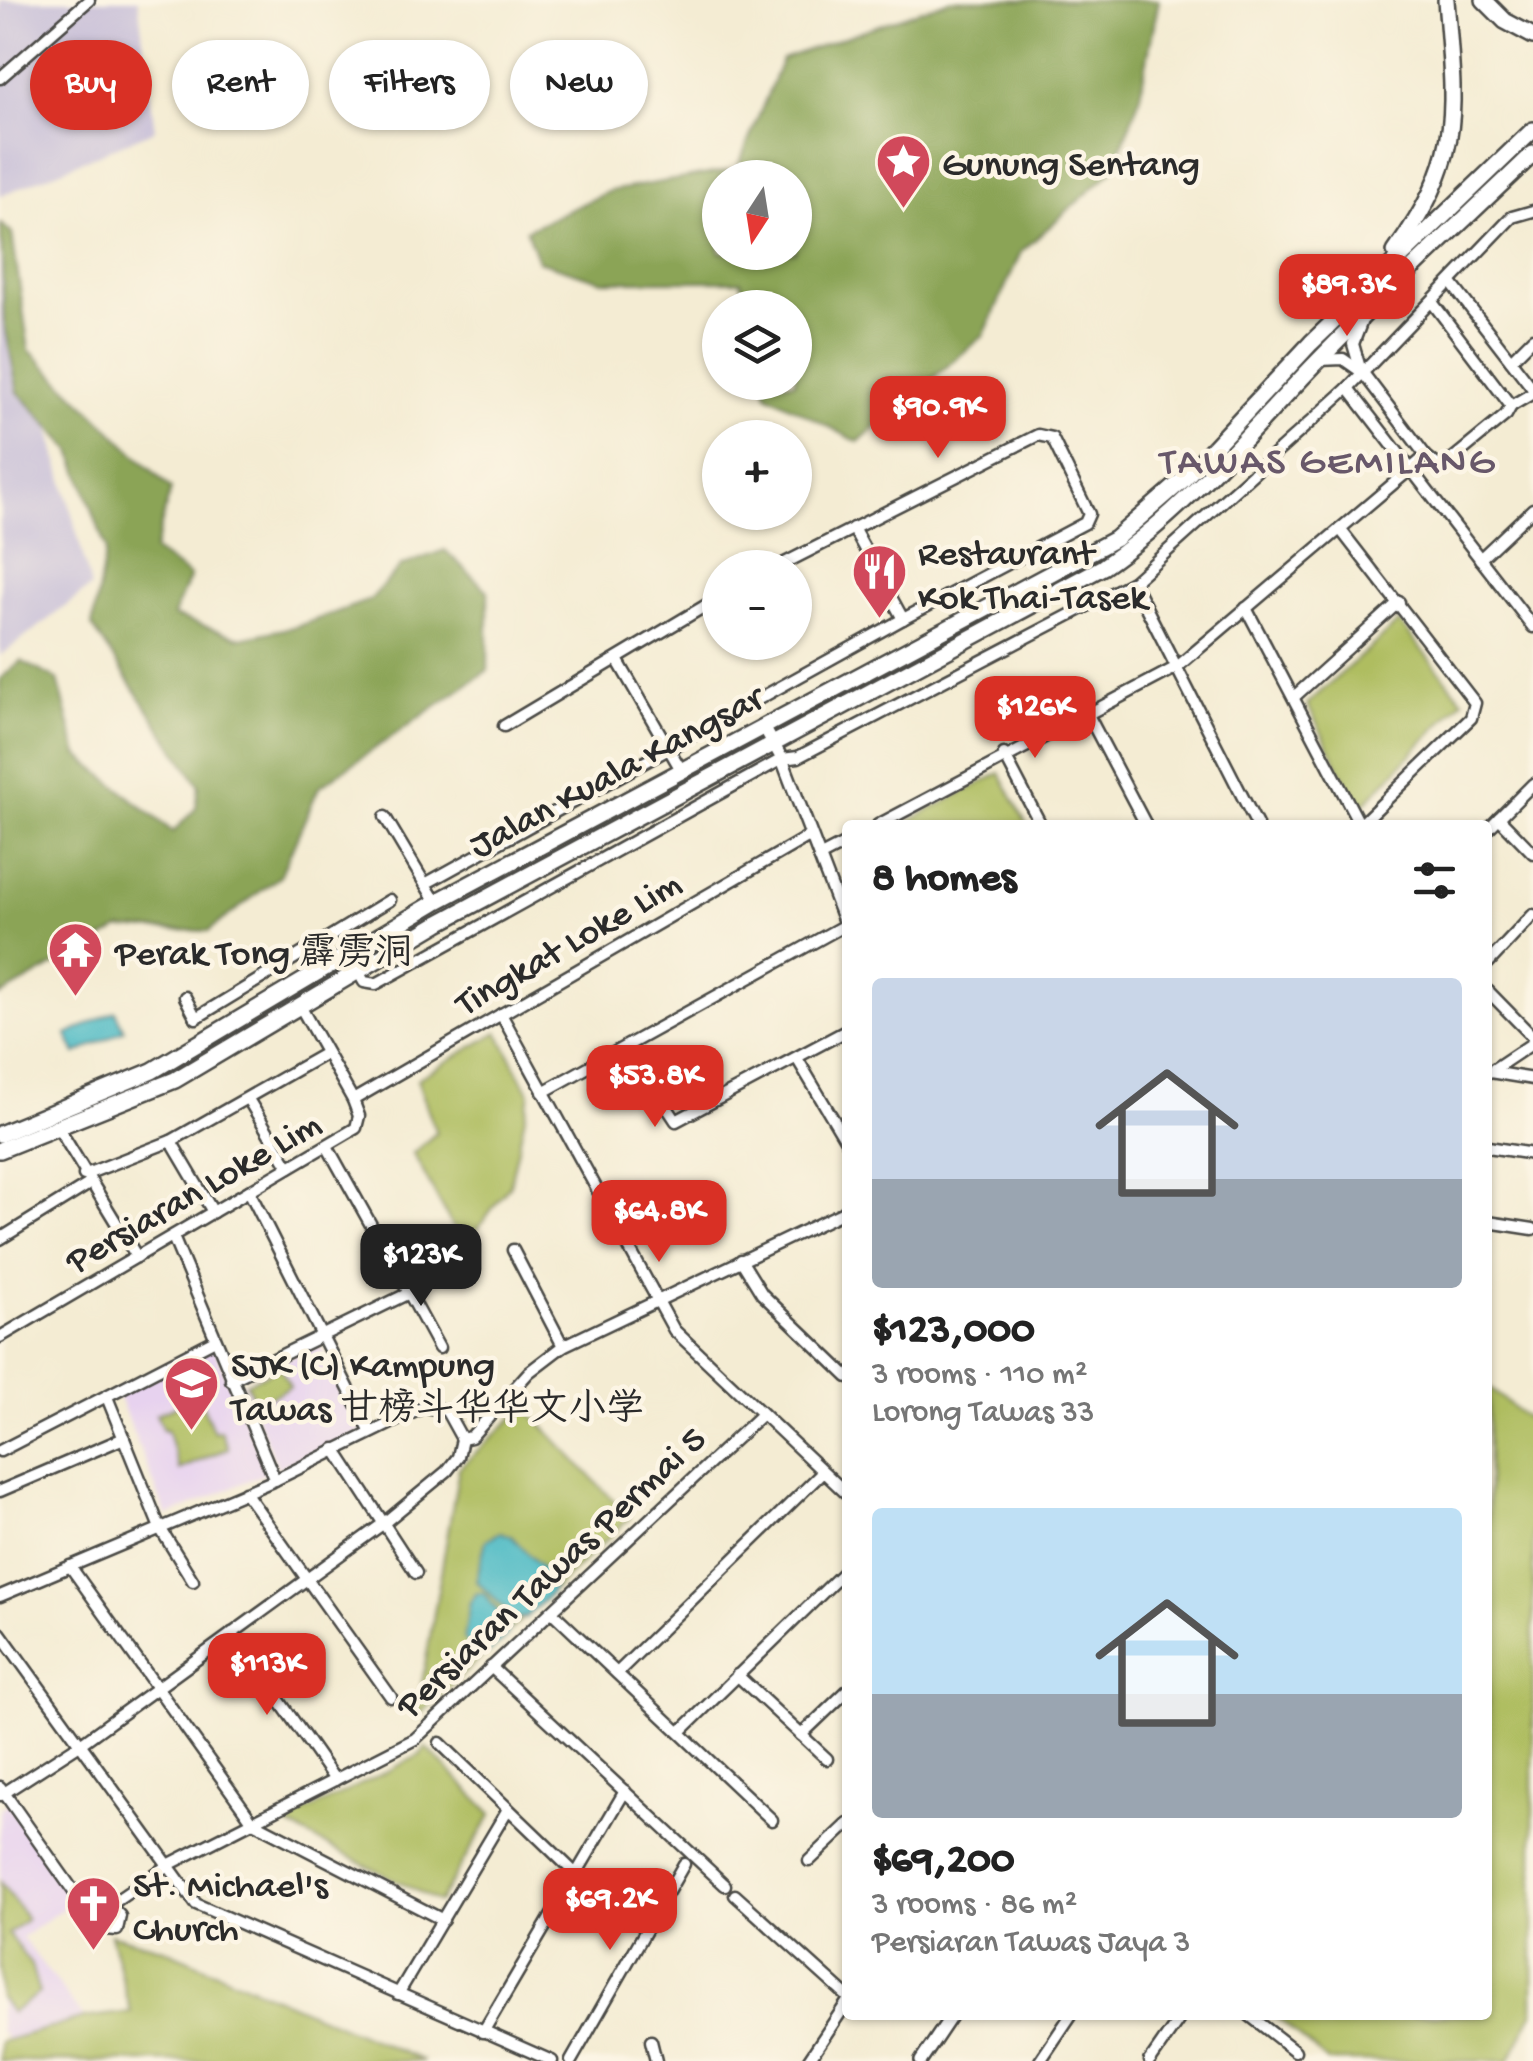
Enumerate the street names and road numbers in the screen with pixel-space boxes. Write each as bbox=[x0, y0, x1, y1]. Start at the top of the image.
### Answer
street label: Jalan Kuala Kangsar bbox=[463, 677, 775, 870]
street label: Tingkat Loke Lim bbox=[448, 864, 691, 1030]
street label: Persiaran Loke Lim bbox=[59, 1104, 330, 1287]
street label: Persiaran Tawas Permai 5 bbox=[388, 1419, 717, 1730]

